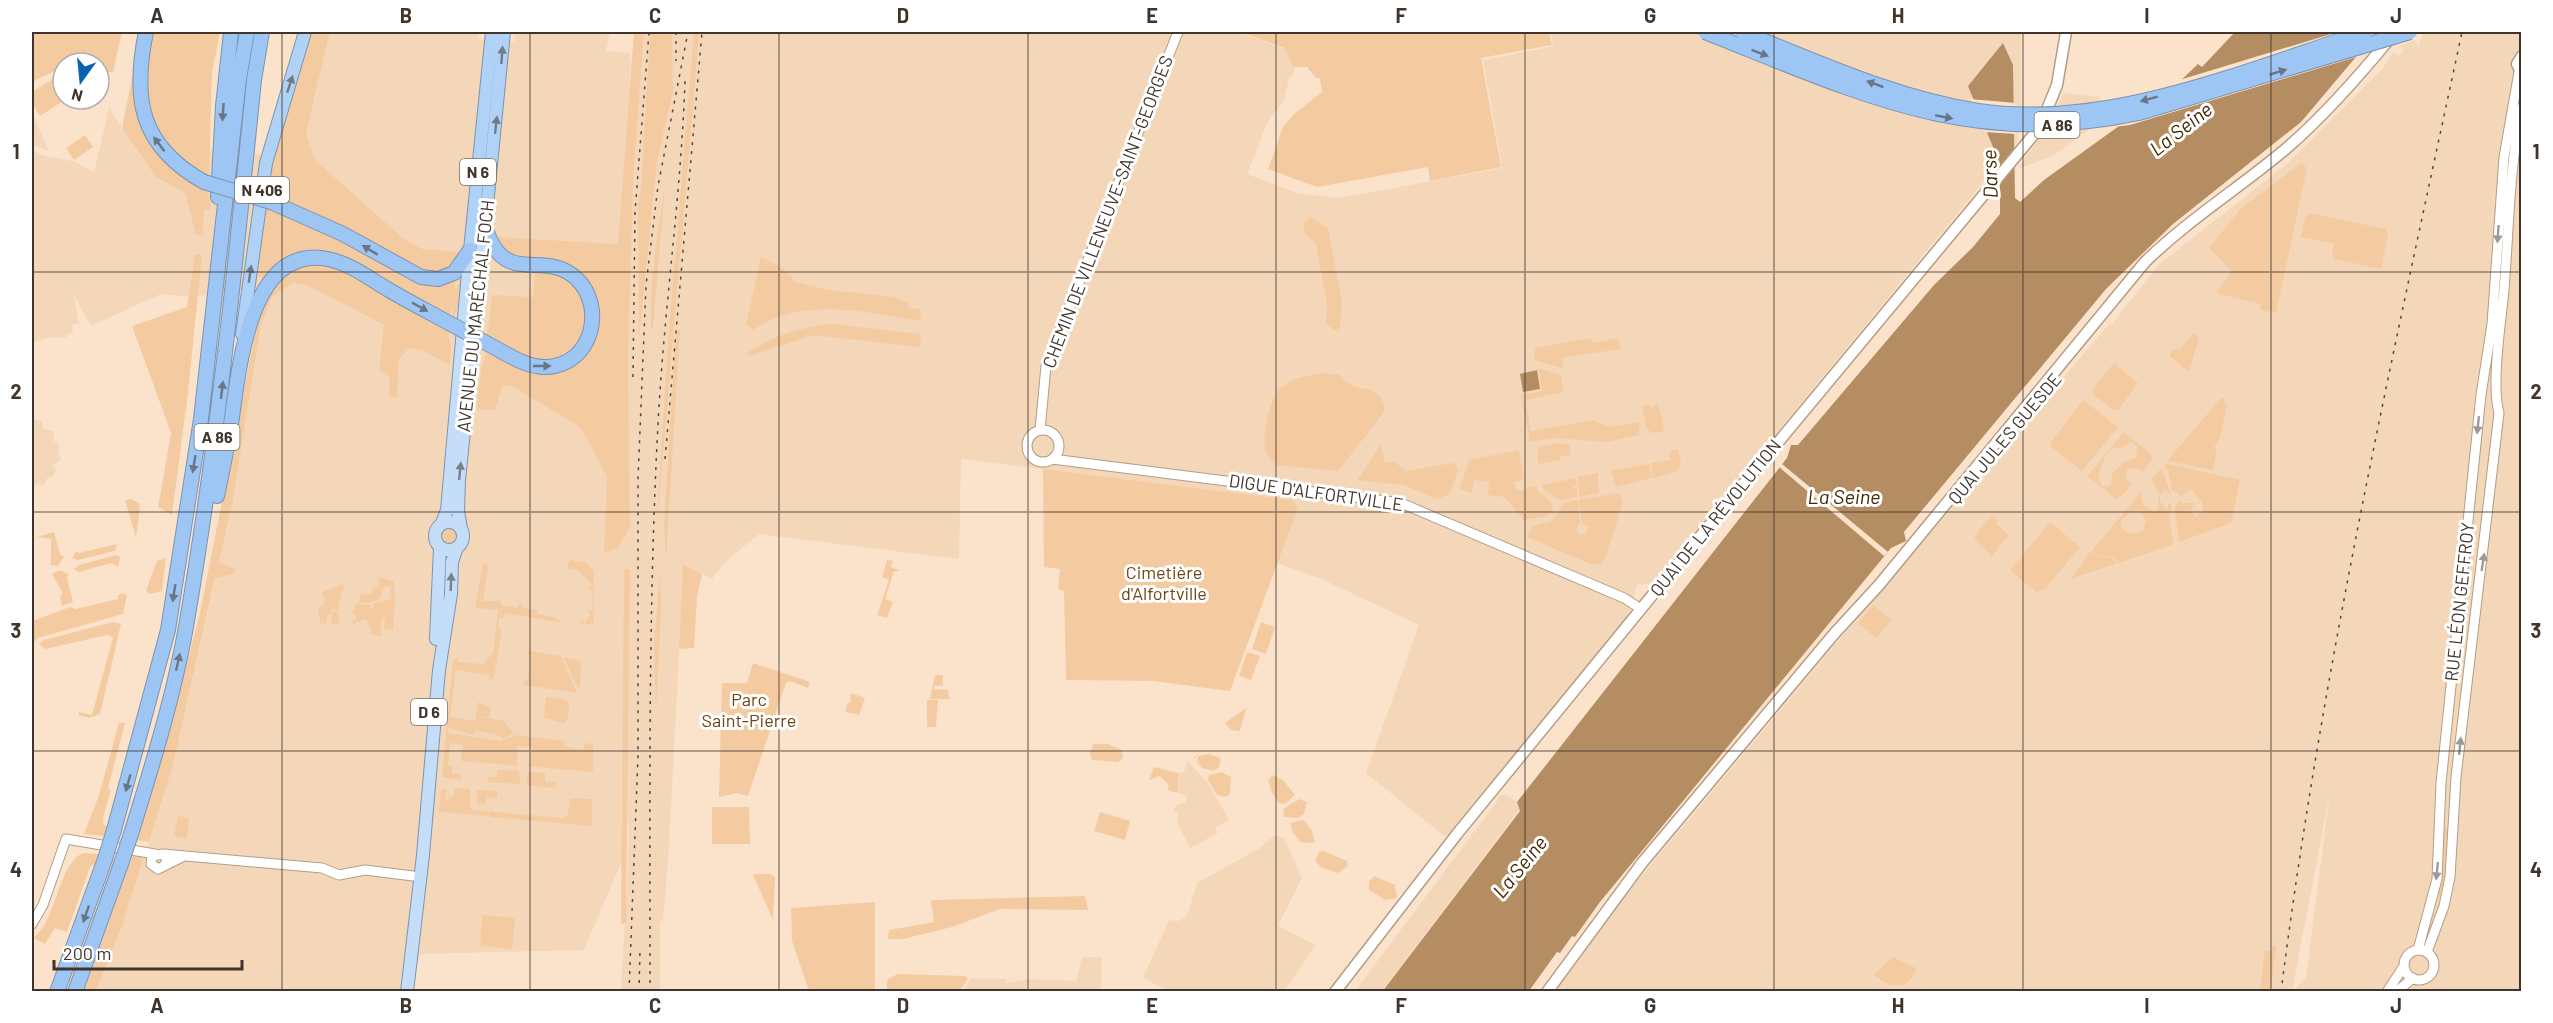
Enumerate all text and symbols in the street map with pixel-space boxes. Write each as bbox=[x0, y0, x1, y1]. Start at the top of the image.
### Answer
text: A bbox=[150, 3, 164, 27]
text: B bbox=[400, 3, 412, 27]
text: C bbox=[649, 3, 661, 27]
text: D bbox=[897, 3, 909, 27]
text: E bbox=[1146, 3, 1158, 27]
text: F bbox=[1395, 3, 1407, 27]
text: G bbox=[1644, 3, 1656, 27]
text: H bbox=[1892, 3, 1904, 27]
text: I bbox=[2144, 3, 2150, 27]
text: J bbox=[2390, 3, 2402, 27]
one-way arrow bbox=[498, 45, 507, 64]
one-way arrow bbox=[1751, 49, 1769, 58]
north arrow bbox=[51, 51, 111, 111]
street label: CHEMIN DE VILLENEUVE-SAINT-GEORGES bbox=[1037, 52, 1177, 371]
one-way arrow bbox=[2269, 67, 2287, 76]
one-way arrow bbox=[286, 75, 296, 93]
one-way arrow bbox=[1866, 78, 1884, 88]
text: N bbox=[69, 85, 85, 107]
one-way arrow bbox=[2140, 94, 2158, 104]
water label: La Seine bbox=[2144, 96, 2216, 160]
one-way arrow bbox=[218, 103, 227, 122]
road number: A 86 bbox=[2034, 112, 2080, 138]
one-way arrow bbox=[1934, 113, 1953, 122]
one-way arrow bbox=[491, 115, 501, 134]
one-way arrow bbox=[154, 137, 166, 152]
text: 1 bbox=[12, 139, 20, 163]
text: 1 bbox=[2532, 139, 2540, 163]
water label: Darse bbox=[1976, 149, 2002, 199]
road number: N 6 bbox=[460, 159, 496, 185]
road number: N 406 bbox=[235, 177, 289, 203]
street label: AVENUE DU MARÉCHAL FOCH bbox=[452, 199, 498, 433]
one-way arrow bbox=[2493, 224, 2503, 243]
one-way arrow bbox=[362, 244, 378, 255]
one-way arrow bbox=[246, 265, 255, 284]
one-way arrow bbox=[412, 302, 429, 312]
one-way arrow bbox=[532, 361, 551, 371]
street label: QUAI JULES GUESDE bbox=[1943, 368, 2066, 508]
text: 2 bbox=[10, 379, 22, 403]
text: 2 bbox=[2530, 379, 2542, 403]
one-way arrow bbox=[218, 381, 227, 400]
one-way arrow bbox=[2473, 416, 2483, 435]
road number: A 86 bbox=[194, 424, 240, 450]
street label: QUAI DE LA RÉVOLUTION bbox=[1645, 434, 1785, 600]
one-way arrow bbox=[189, 455, 198, 474]
one-way arrow bbox=[455, 461, 465, 480]
street label: DIGUE D'ALFORTVILLE bbox=[1228, 469, 1405, 515]
water label: La Seine bbox=[1808, 484, 1880, 508]
street label: RUE LÉON GEFFROY bbox=[2440, 521, 2478, 683]
one-way arrow bbox=[2478, 552, 2487, 571]
park label: Cimetière d'Alfortville bbox=[1121, 561, 1207, 604]
one-way arrow bbox=[446, 573, 456, 592]
one-way arrow bbox=[169, 584, 178, 603]
text: 3 bbox=[11, 618, 21, 642]
text: 3 bbox=[2531, 618, 2541, 642]
one-way arrow bbox=[173, 653, 183, 671]
park label: Parc Saint-Pierre bbox=[702, 688, 796, 731]
road number: D 6 bbox=[411, 699, 447, 725]
one-way arrow bbox=[2455, 737, 2464, 756]
one-way arrow bbox=[123, 774, 132, 792]
water label: La Seine bbox=[1487, 831, 1551, 902]
text: 4 bbox=[10, 857, 22, 881]
text: 4 bbox=[2530, 857, 2542, 881]
one-way arrow bbox=[2432, 862, 2442, 881]
one-way arrow bbox=[80, 905, 90, 923]
scale bar bbox=[54, 933, 242, 971]
text: 200 m bbox=[63, 942, 111, 964]
text: A bbox=[150, 993, 164, 1017]
text: B bbox=[400, 993, 412, 1017]
text: C bbox=[649, 993, 661, 1017]
text: D bbox=[897, 993, 909, 1017]
text: E bbox=[1146, 993, 1158, 1017]
text: F bbox=[1395, 993, 1407, 1017]
text: G bbox=[1644, 993, 1656, 1017]
text: H bbox=[1892, 993, 1904, 1017]
text: I bbox=[2144, 993, 2150, 1017]
text: J bbox=[2390, 993, 2402, 1017]

